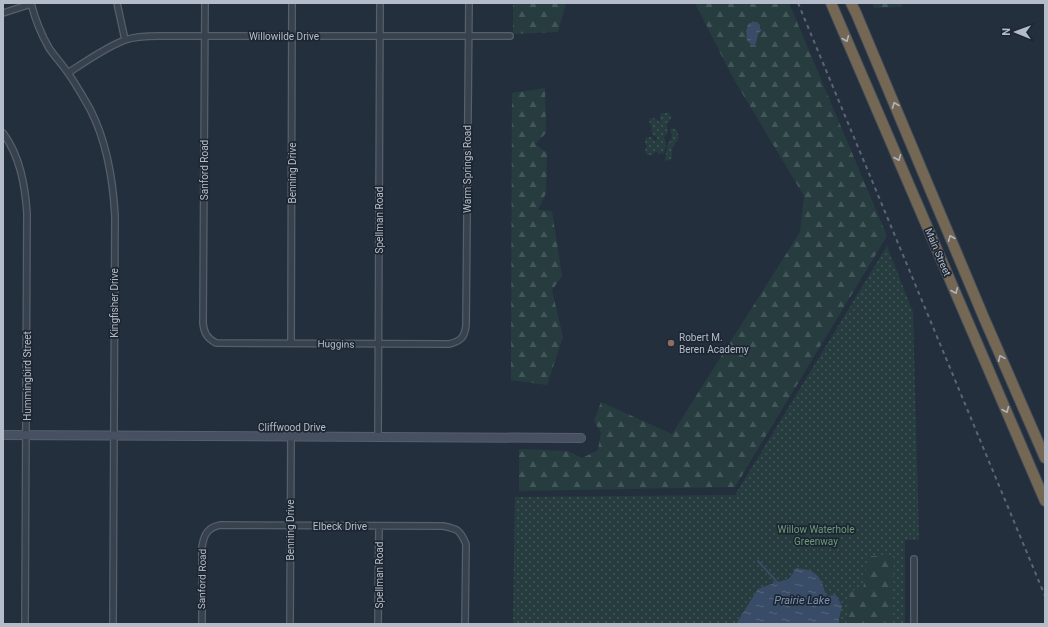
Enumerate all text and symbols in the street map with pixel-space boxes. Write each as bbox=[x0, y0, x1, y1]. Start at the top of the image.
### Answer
north arrow bbox=[996, 12, 1036, 52]
text: N bbox=[1000, 28, 1013, 36]
street label: Willowilde Drive bbox=[249, 31, 319, 42]
one-way arrow bbox=[842, 35, 850, 42]
one-way arrow bbox=[892, 102, 900, 109]
street label: Warm Springs Road bbox=[462, 125, 473, 213]
street label: Sanford Road bbox=[199, 140, 210, 200]
street label: Benning Drive bbox=[287, 142, 298, 204]
one-way arrow bbox=[893, 154, 901, 162]
street label: Spellman Road bbox=[374, 187, 385, 253]
street label: Main Street bbox=[923, 226, 953, 278]
one-way arrow bbox=[947, 235, 955, 242]
street label: Kingfisher Drive bbox=[109, 268, 120, 338]
one-way arrow bbox=[950, 287, 958, 294]
street label: Hummingbird Street bbox=[22, 331, 33, 421]
place label: Robert M. Beren Academy bbox=[679, 332, 749, 355]
street label: Huggins bbox=[317, 338, 355, 350]
marker: Robert M. Beren Academy bbox=[666, 338, 676, 348]
one-way arrow bbox=[998, 355, 1006, 362]
one-way arrow bbox=[1001, 406, 1009, 413]
street label: Cliffwood Drive bbox=[258, 422, 326, 433]
street label: Benning Drive bbox=[285, 499, 296, 561]
street label: Elbeck Drive bbox=[313, 521, 367, 532]
park label: Willow Waterhole Greenway bbox=[778, 524, 854, 547]
street label: Spellman Road bbox=[374, 542, 385, 608]
street label: Sanford Road bbox=[196, 549, 208, 609]
water label: Prairie Lake bbox=[774, 594, 830, 607]

